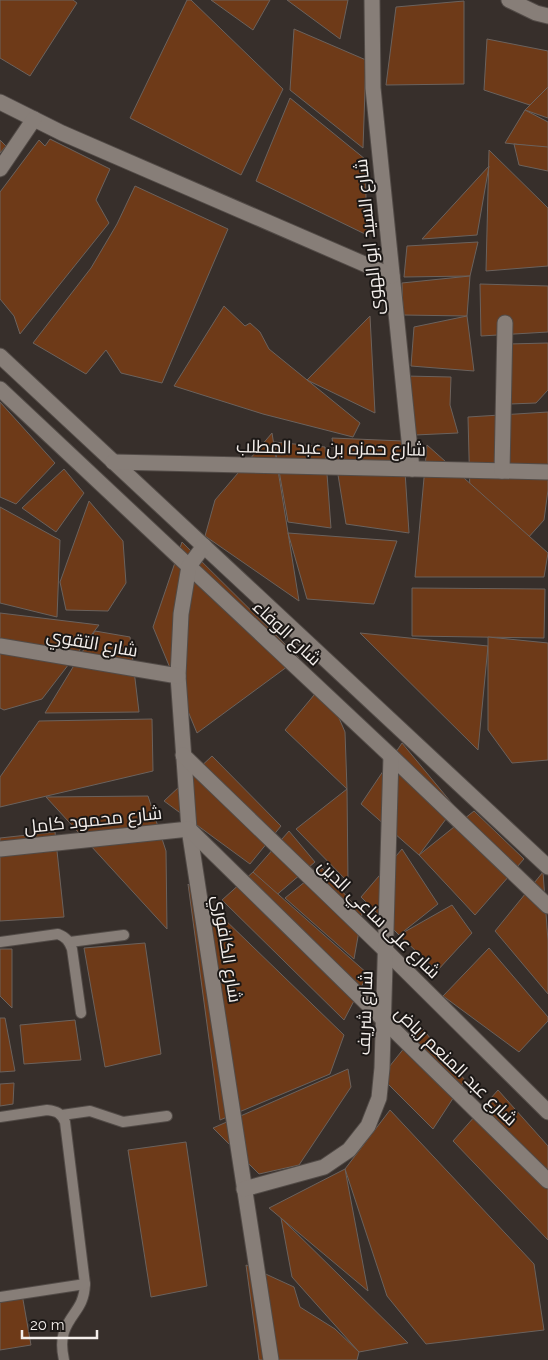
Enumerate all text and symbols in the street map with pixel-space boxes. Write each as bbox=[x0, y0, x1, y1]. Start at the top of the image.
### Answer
street label: شارع السيد ابو الهوى bbox=[350, 158, 389, 316]
street label: شارع حمزه بن عبد المطلب bbox=[236, 435, 426, 462]
street label: شارع الوفاء bbox=[247, 596, 326, 671]
street label: شارع التقوي bbox=[44, 624, 139, 665]
street label: شارع محمود كامل bbox=[23, 802, 163, 839]
street label: شارع على ساعي الدين bbox=[311, 855, 445, 985]
street label: شارع الكافوري bbox=[205, 894, 246, 1005]
street label: شارع شريف bbox=[353, 970, 378, 1056]
street label: شارع عبد المنعم رياض bbox=[389, 1002, 522, 1131]
scale bar bbox=[22, 1308, 98, 1340]
text: 20 m bbox=[30, 1316, 65, 1334]

